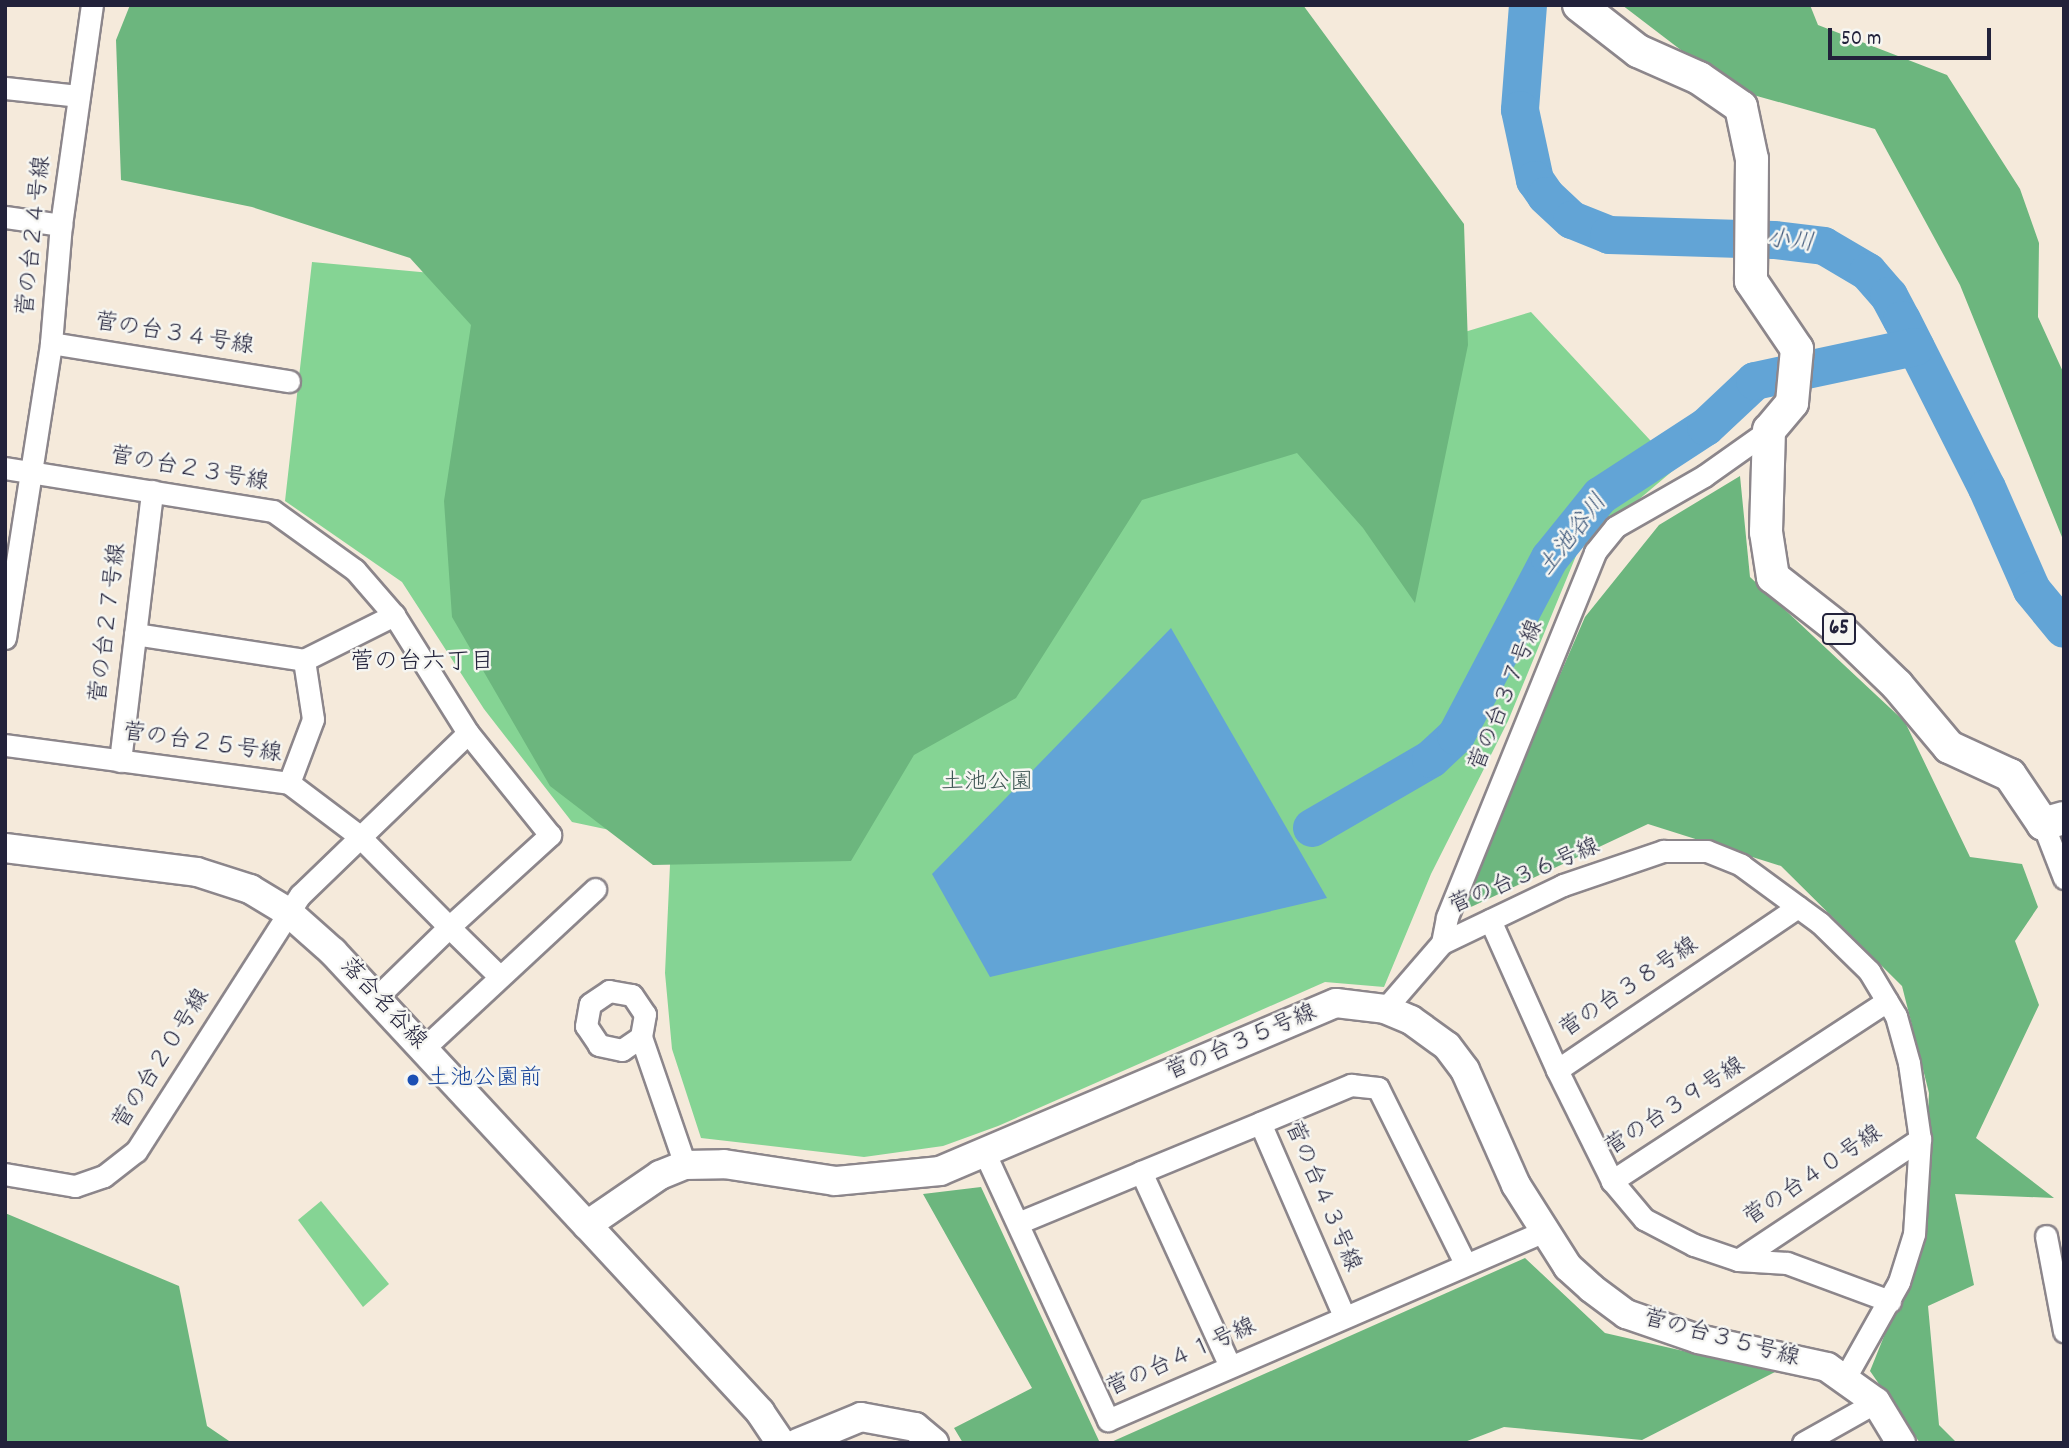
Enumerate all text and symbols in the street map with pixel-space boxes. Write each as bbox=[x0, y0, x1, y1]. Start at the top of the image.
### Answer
scale bar bbox=[1831, 14, 1994, 58]
text: 50 m bbox=[1841, 25, 1881, 55]
street label: 菅の台２４号線 bbox=[14, 154, 58, 318]
water label: 小川 bbox=[1765, 226, 1815, 260]
street label: 菅の台３４号線 bbox=[92, 310, 256, 362]
street label: 菅の台２３号線 bbox=[107, 443, 271, 499]
water label: 土池谷川 bbox=[1533, 489, 1615, 583]
street label: 菅の台２７号線 bbox=[86, 541, 134, 705]
road number: 65 bbox=[1822, 612, 1856, 646]
street label: 菅の台３７号線 bbox=[1465, 616, 1551, 776]
district label: 菅の台六丁目 bbox=[350, 650, 494, 678]
street label: 菅の台２５号線 bbox=[120, 720, 284, 770]
park label: 土池公園 bbox=[941, 770, 1033, 798]
street label: 菅の台３６号線 bbox=[1446, 834, 1604, 922]
street label: 菅の台３８号線 bbox=[1556, 933, 1704, 1045]
street label: 落合名谷線 bbox=[333, 954, 431, 1056]
street label: 菅の台２０号線 bbox=[109, 984, 217, 1136]
street label: 菅の台３５号線 bbox=[1163, 1000, 1321, 1088]
street label: 菅の台３９号線 bbox=[1601, 1053, 1751, 1163]
place label: 土池公園前 bbox=[427, 1066, 542, 1094]
marker: 土池公園前 bbox=[405, 1072, 421, 1088]
street label: 菅の台４３号線 bbox=[1277, 1118, 1365, 1276]
street label: 菅の台４０号線 bbox=[1740, 1121, 1888, 1233]
street label: 菅の台３５号線 bbox=[1640, 1306, 1802, 1374]
street label: 菅の台４１号線 bbox=[1103, 1314, 1261, 1404]

